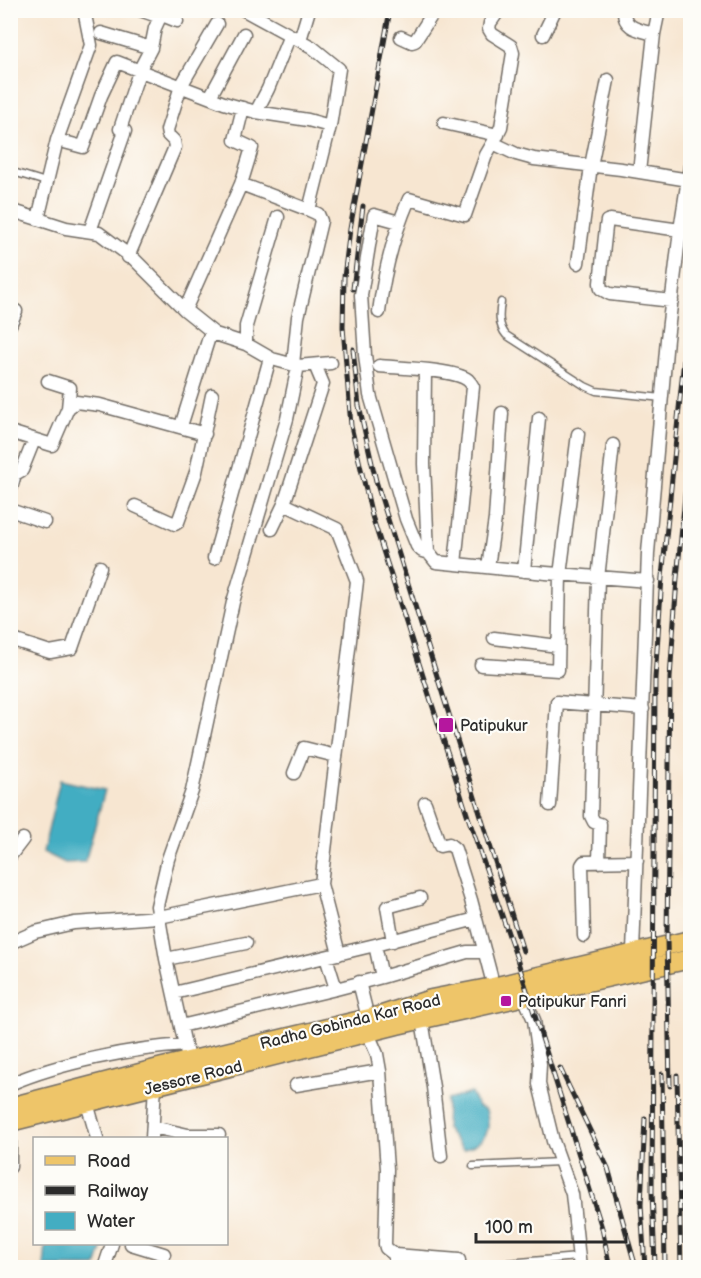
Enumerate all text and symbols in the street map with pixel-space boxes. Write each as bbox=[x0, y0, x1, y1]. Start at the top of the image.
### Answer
marker: Patipukur bbox=[437, 716, 455, 734]
place label: Patipukur bbox=[460, 717, 528, 736]
street label: Radha Gobinda Kar Road bbox=[258, 991, 443, 1054]
place label: Patipukur Fanri bbox=[518, 993, 627, 1012]
marker: Patipukur Fanri bbox=[499, 994, 513, 1008]
street label: Jessore Road bbox=[142, 1057, 244, 1100]
legend bbox=[33, 1137, 228, 1245]
text: Road bbox=[87, 1151, 131, 1172]
text: Railway bbox=[87, 1181, 149, 1202]
scale bar bbox=[476, 1206, 626, 1244]
text: Water bbox=[87, 1211, 135, 1232]
text: 100 m bbox=[485, 1217, 533, 1238]

